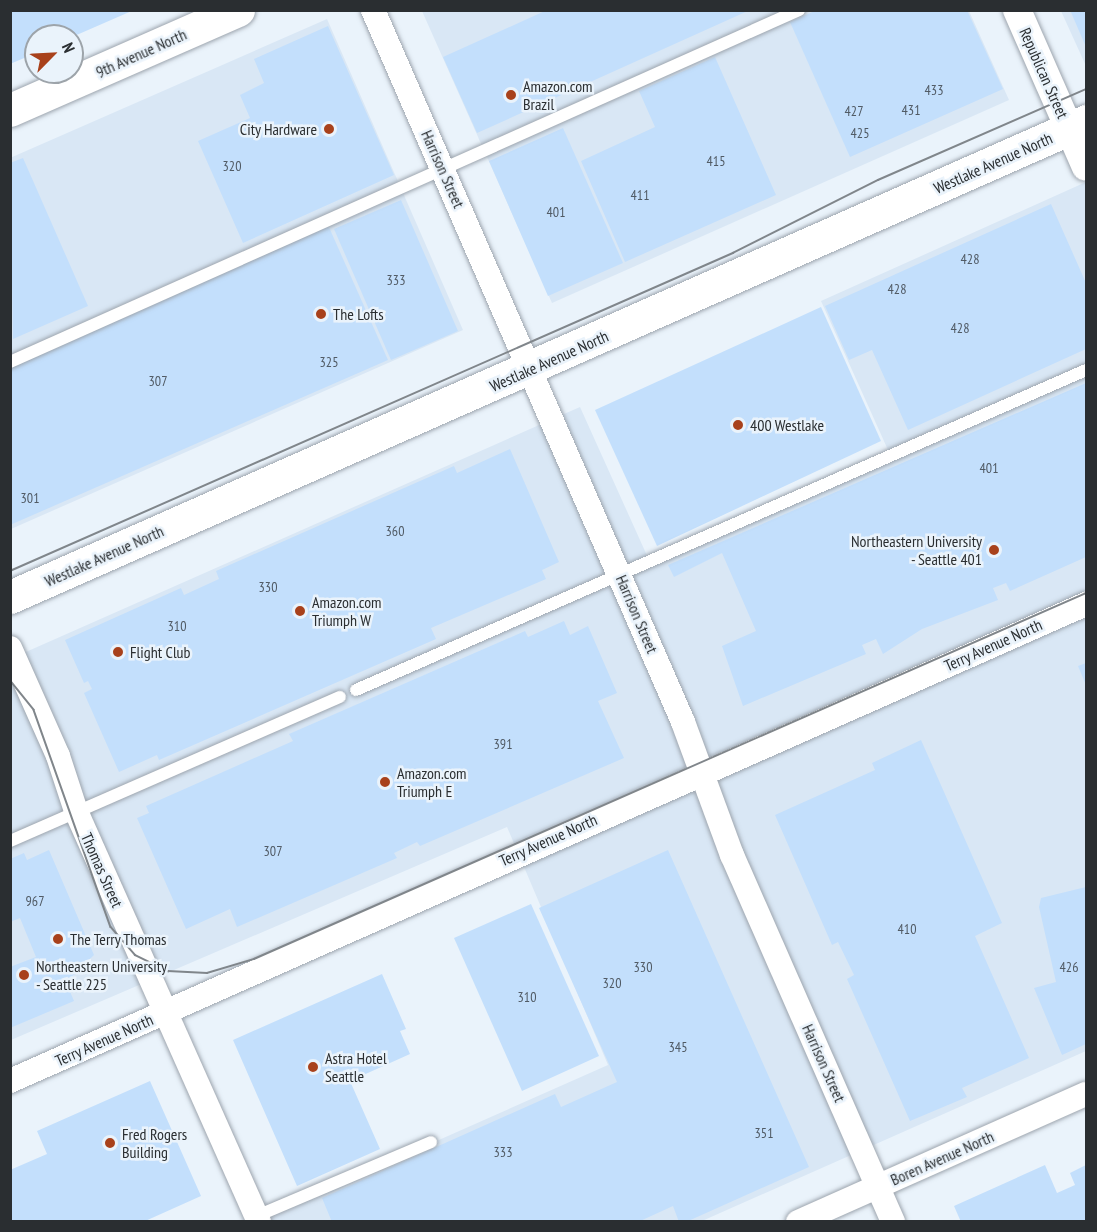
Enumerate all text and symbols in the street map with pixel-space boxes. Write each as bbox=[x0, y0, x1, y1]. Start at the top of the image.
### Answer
north arrow bbox=[24, 24, 84, 84]
street label: 9th Avenue North bbox=[93, 24, 189, 82]
street label: Republican Street bbox=[1015, 25, 1073, 121]
text: N bbox=[58, 39, 80, 55]
place label: Amazon.com Brazil bbox=[523, 76, 592, 114]
house number: 433 bbox=[925, 82, 943, 98]
marker: Amazon.com Brazil bbox=[504, 88, 518, 102]
house number: 431 bbox=[902, 102, 920, 118]
house number: 427 bbox=[845, 103, 863, 119]
place label: City Hardware bbox=[239, 119, 317, 139]
marker: City Hardware bbox=[322, 122, 336, 136]
house number: 425 bbox=[851, 125, 869, 141]
street label: Harrison Street bbox=[417, 127, 469, 211]
street label: Westlake Avenue North bbox=[930, 128, 1056, 198]
house number: 415 bbox=[707, 153, 725, 169]
house number: 320 bbox=[223, 158, 241, 174]
house number: 411 bbox=[631, 187, 649, 203]
house number: 401 bbox=[547, 204, 565, 220]
house number: 428 bbox=[961, 251, 979, 267]
house number: 333 bbox=[387, 272, 405, 288]
house number: 428 bbox=[888, 281, 906, 297]
place label: The Lofts bbox=[333, 304, 384, 324]
marker: The Lofts bbox=[314, 307, 328, 321]
house number: 428 bbox=[951, 320, 969, 336]
street label: Westlake Avenue North bbox=[486, 326, 612, 396]
house number: 325 bbox=[320, 354, 338, 370]
house number: 307 bbox=[149, 373, 167, 389]
place label: 400 Westlake bbox=[750, 415, 824, 435]
marker: 400 Westlake bbox=[731, 418, 745, 432]
house number: 401 bbox=[980, 460, 998, 476]
house number: 301 bbox=[21, 490, 39, 506]
street label: Westlake Avenue North bbox=[41, 521, 167, 591]
house number: 360 bbox=[386, 523, 404, 539]
place label: Northeastern University - Seattle 401 bbox=[851, 531, 982, 569]
marker: Northeastern University - Seattle 401 bbox=[987, 543, 1001, 557]
street label: Harrison Street bbox=[612, 572, 662, 656]
house number: 330 bbox=[259, 579, 277, 595]
place label: Amazon.com Triumph W bbox=[312, 592, 381, 630]
marker: Amazon.com Triumph W bbox=[293, 604, 307, 618]
street label: Terry Avenue North bbox=[941, 615, 1045, 675]
house number: 310 bbox=[168, 618, 186, 634]
place label: Flight Club bbox=[130, 642, 190, 662]
marker: Flight Club bbox=[111, 645, 125, 659]
house number: 391 bbox=[494, 736, 512, 752]
place label: Amazon.com Triumph E bbox=[397, 763, 466, 801]
marker: Amazon.com Triumph E bbox=[378, 775, 392, 789]
street label: Terry Avenue North bbox=[496, 810, 600, 870]
street label: Thomas Street bbox=[77, 830, 127, 910]
house number: 307 bbox=[264, 843, 282, 859]
house number: 967 bbox=[26, 893, 44, 909]
house number: 410 bbox=[898, 921, 916, 937]
place label: The Terry Thomas bbox=[70, 929, 168, 949]
marker: The Terry Thomas bbox=[51, 932, 65, 946]
place label: Northeastern University - Seattle 225 bbox=[36, 956, 167, 994]
house number: 330 bbox=[634, 959, 652, 975]
house number: 426 bbox=[1060, 959, 1078, 975]
marker: Northeastern University - Seattle 225 bbox=[17, 968, 31, 982]
house number: 320 bbox=[603, 975, 621, 991]
house number: 310 bbox=[518, 989, 536, 1005]
street label: Terry Avenue North bbox=[52, 1010, 156, 1070]
street label: Harrison Street bbox=[798, 1021, 850, 1105]
house number: 345 bbox=[669, 1039, 687, 1055]
place label: Astra Hotel Seattle bbox=[325, 1048, 387, 1086]
marker: Astra Hotel Seattle bbox=[306, 1060, 320, 1074]
place label: Fred Rogers Building bbox=[122, 1124, 187, 1162]
house number: 351 bbox=[755, 1125, 773, 1141]
street label: Boren Avenue North bbox=[887, 1127, 997, 1189]
marker: Fred Rogers Building bbox=[103, 1136, 117, 1150]
house number: 333 bbox=[494, 1144, 512, 1160]

